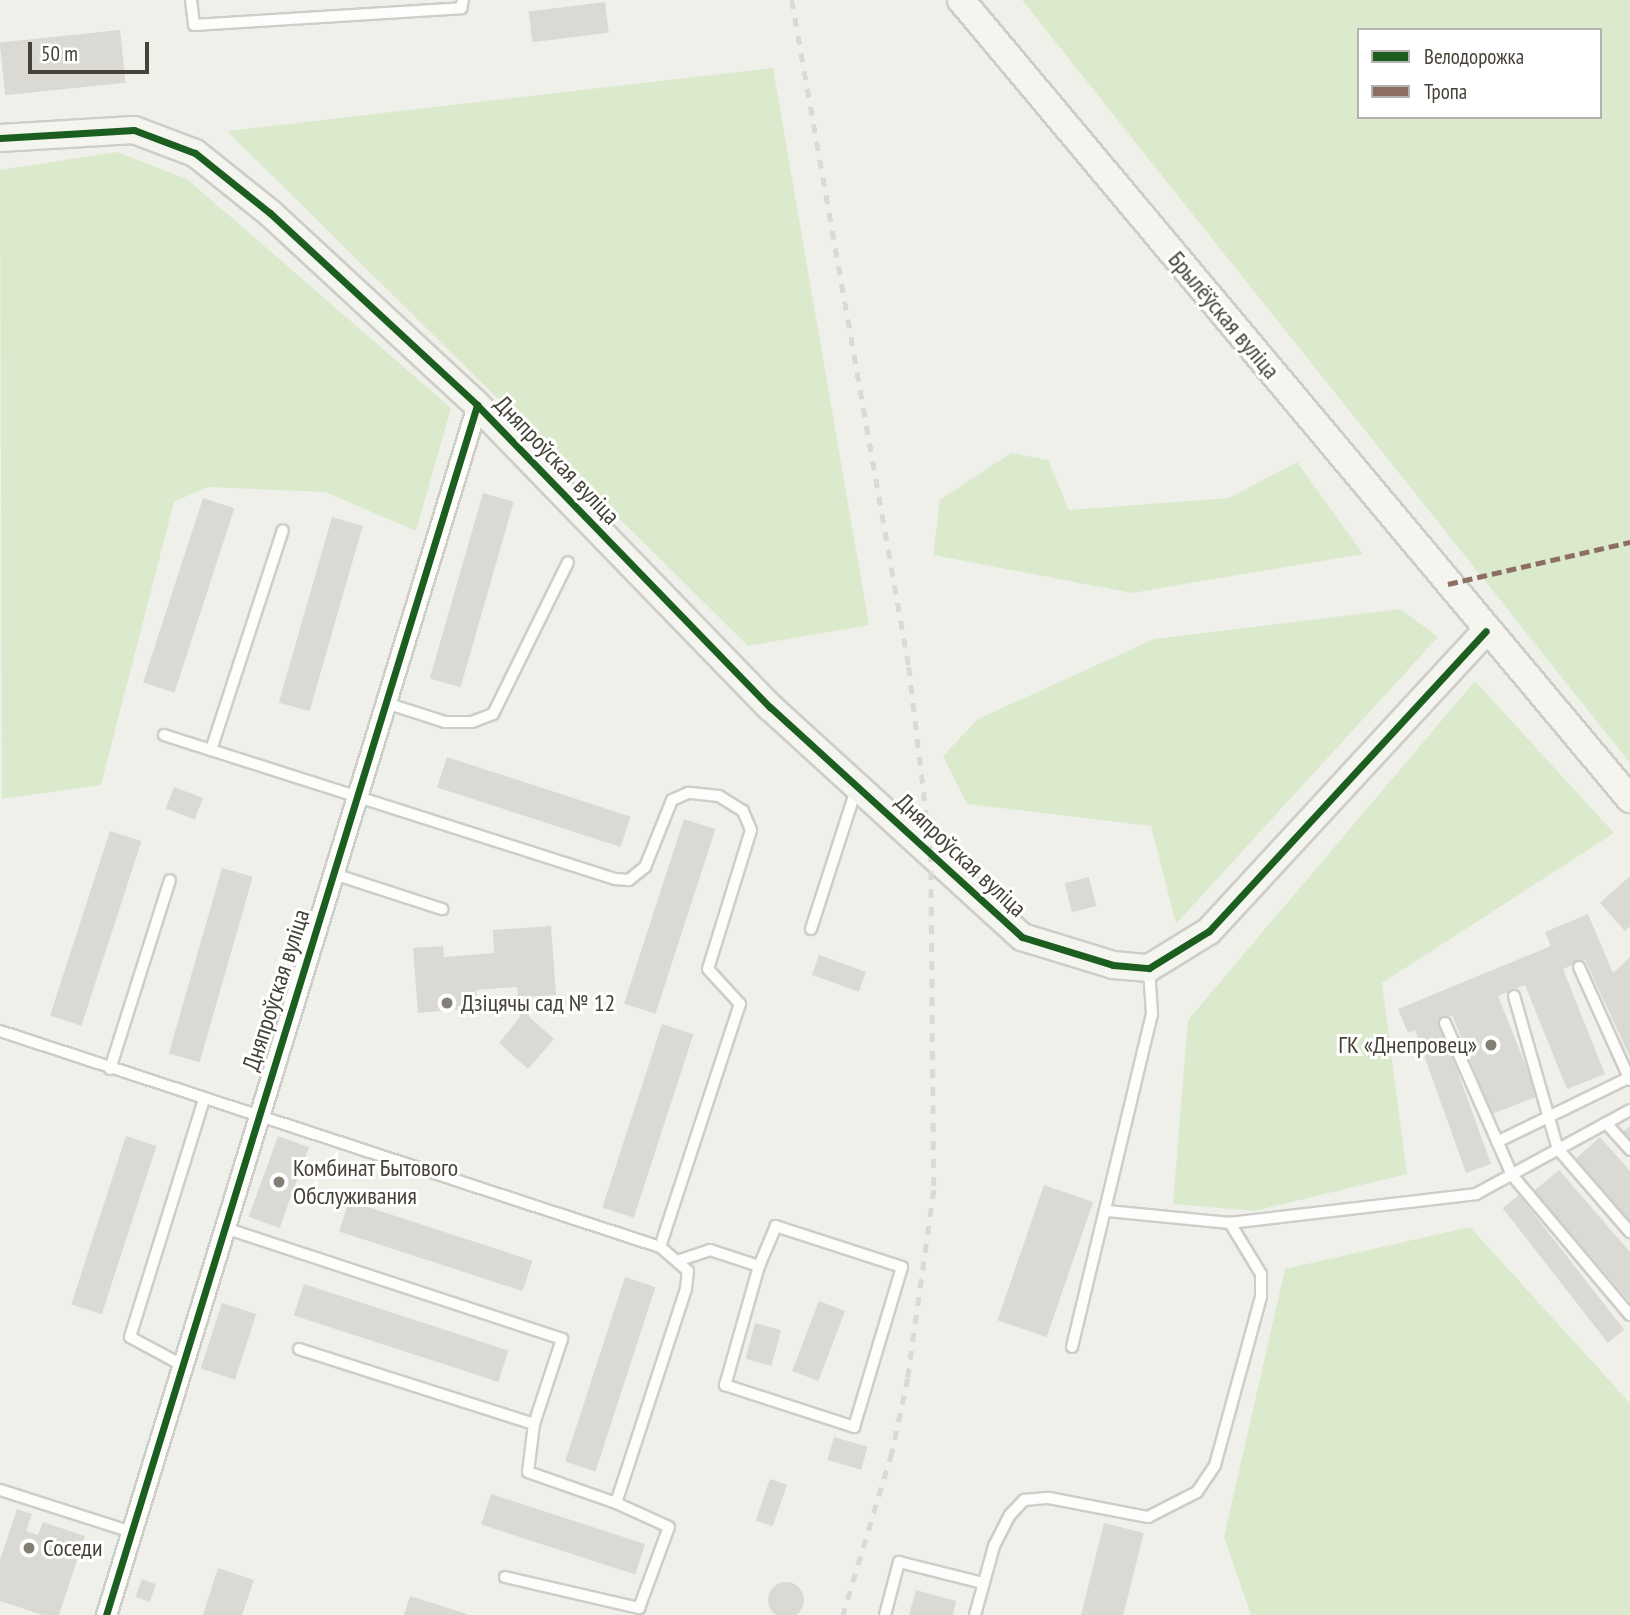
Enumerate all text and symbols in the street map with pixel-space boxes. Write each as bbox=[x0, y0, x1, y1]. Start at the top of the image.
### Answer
scale bar bbox=[32, 28, 152, 72]
legend bbox=[1357, 28, 1602, 119]
text: 50 m bbox=[41, 40, 78, 67]
text: Велодорожка bbox=[1424, 43, 1524, 70]
text: Тропа bbox=[1424, 78, 1467, 105]
street label: Брылёўская вуліца bbox=[1162, 245, 1286, 385]
street label: Дняпроўская вуліца bbox=[488, 390, 626, 530]
street label: Дняпроўская вуліца bbox=[890, 787, 1032, 923]
street label: Дняпроўская вуліца bbox=[236, 906, 316, 1074]
place label: Дзіцячы сад № 12 bbox=[461, 989, 615, 1017]
marker: Дзіцячы сад № 12 bbox=[439, 995, 455, 1011]
place label: ГК «Днепровец» bbox=[1338, 1031, 1477, 1059]
marker: ГК «Днепровец» bbox=[1483, 1037, 1499, 1053]
place label: Комбинат Бытового Обслуживания bbox=[293, 1154, 459, 1210]
marker: Комбинат Бытового Обслуживания bbox=[271, 1174, 287, 1190]
place label: Соседи bbox=[43, 1534, 102, 1562]
marker: Соседи bbox=[21, 1540, 37, 1556]

